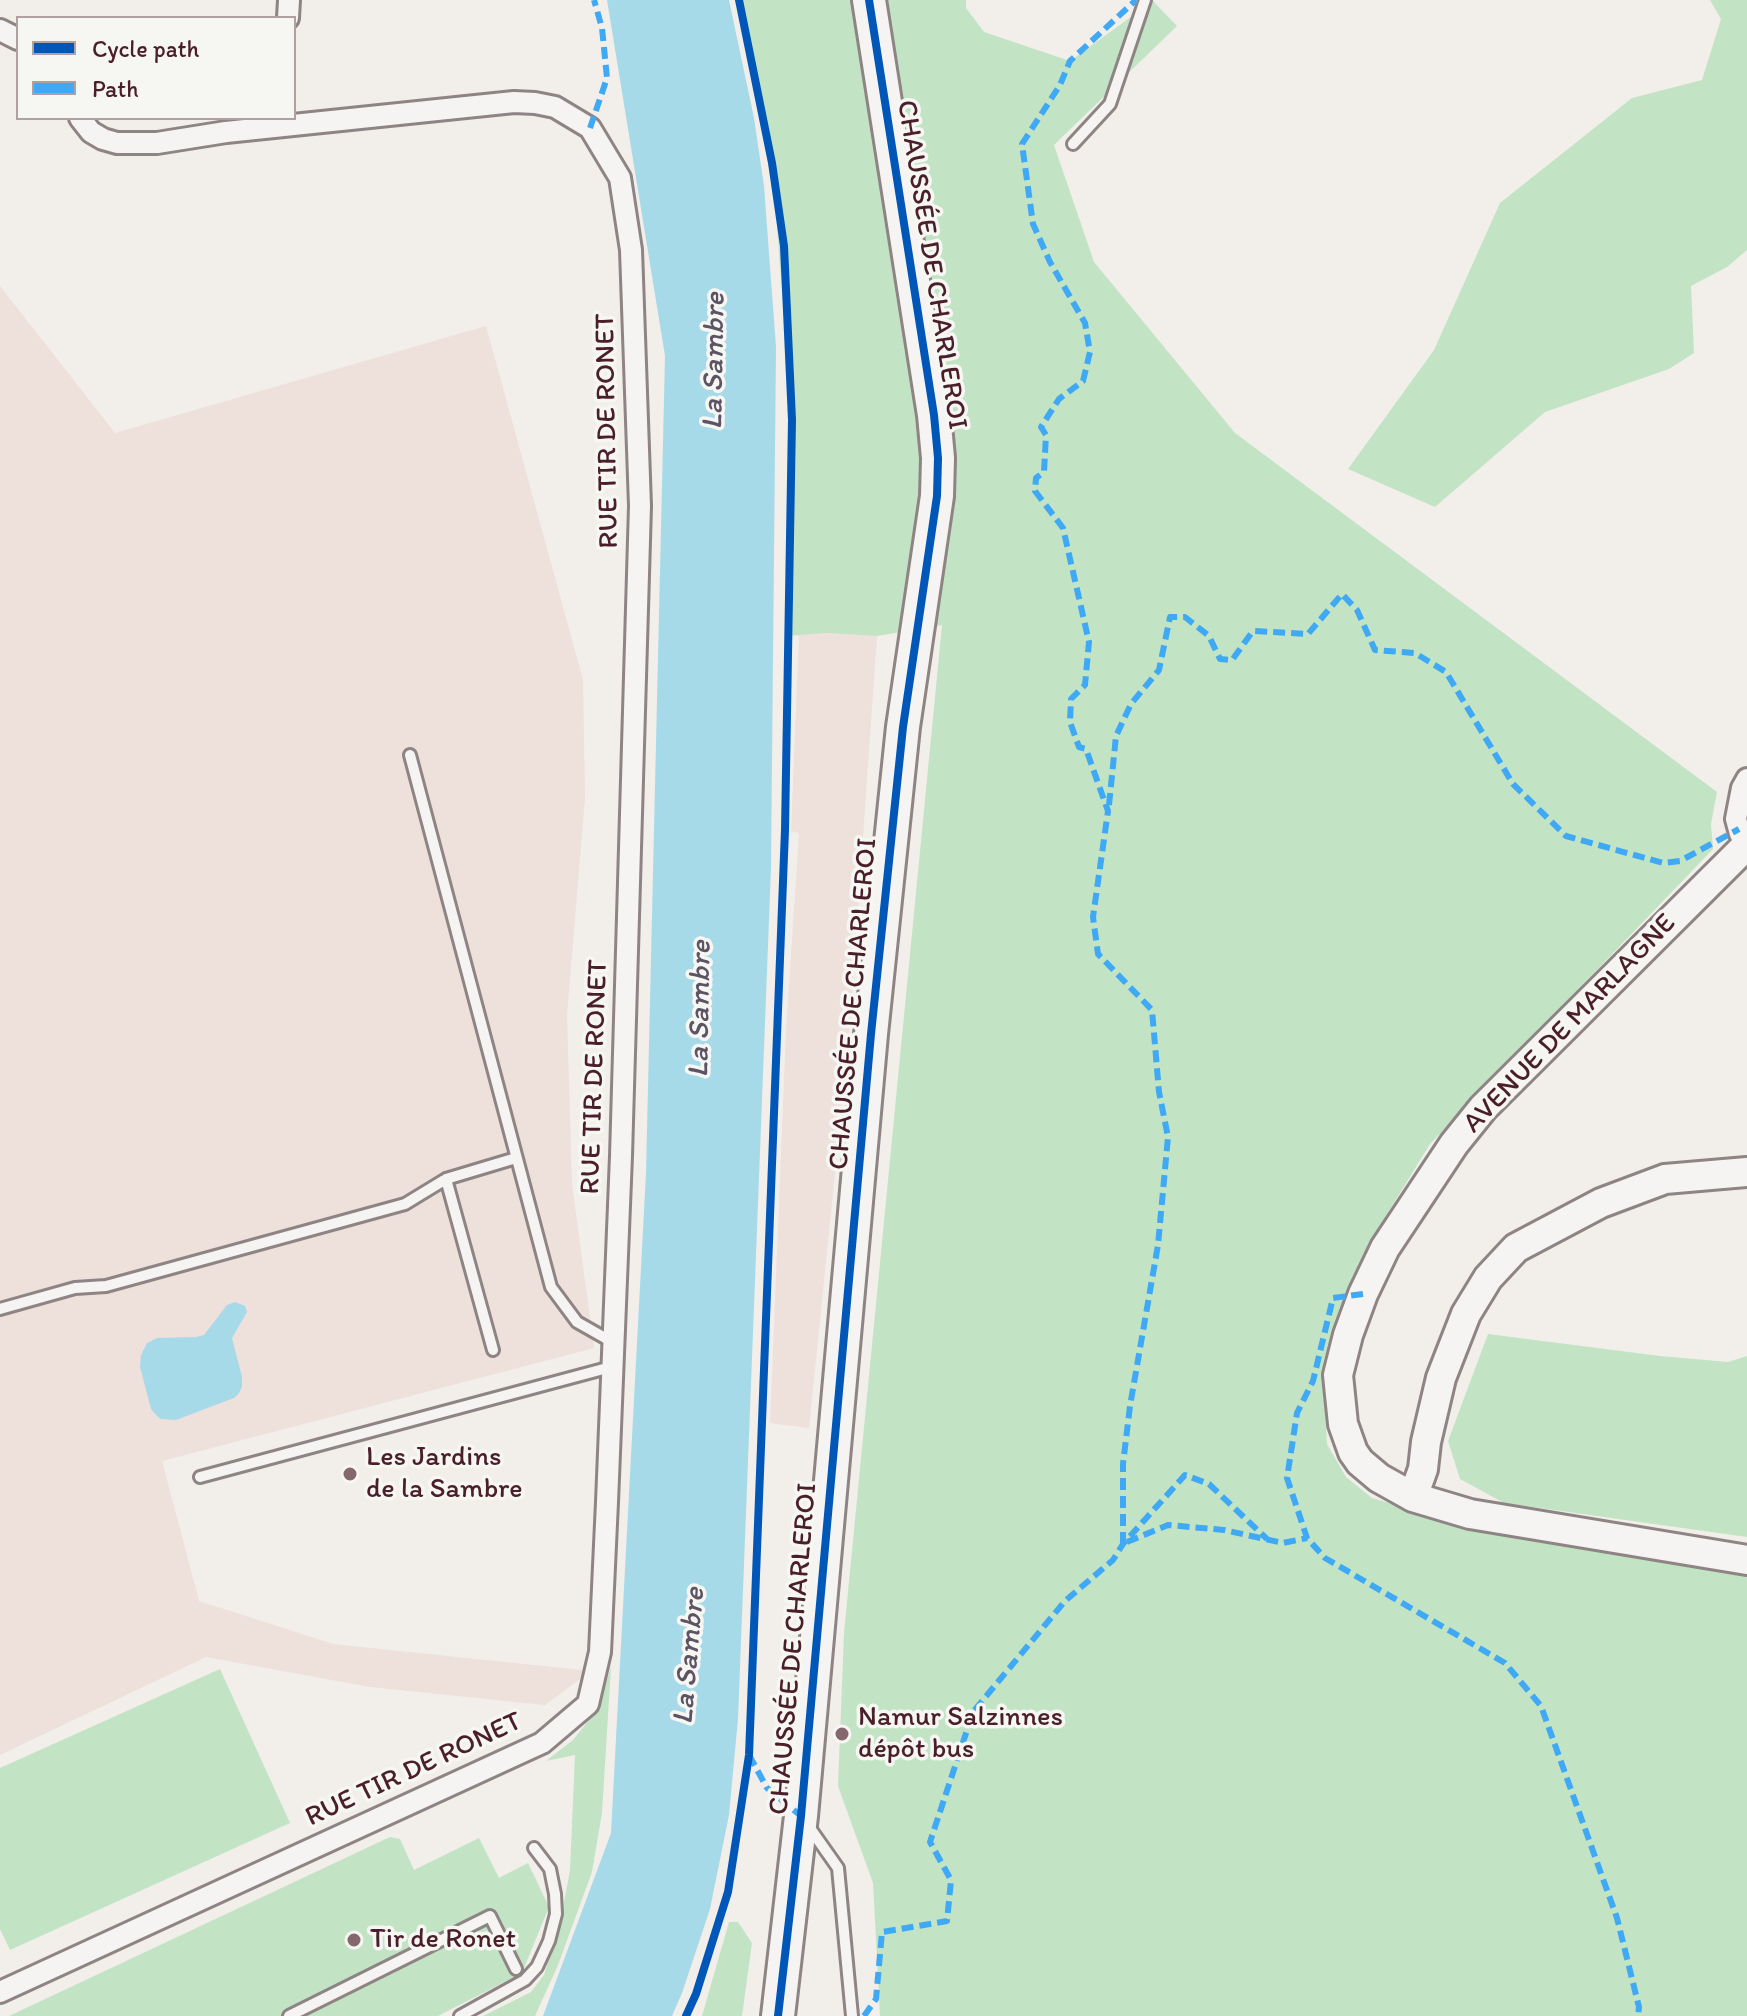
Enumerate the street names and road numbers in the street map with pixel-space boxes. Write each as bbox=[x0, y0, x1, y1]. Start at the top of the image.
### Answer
street label: CHAUSSÉE DE CHARLEROI bbox=[888, 98, 974, 432]
street label: RUE TIR DE RONET bbox=[589, 313, 627, 549]
street label: CHAUSSÉE DE CHARLEROI bbox=[823, 837, 885, 1171]
street label: AVENUE DE MARLAGNE bbox=[1457, 907, 1683, 1141]
street label: RUE TIR DE RONET bbox=[574, 959, 616, 1195]
street label: CHAUSSÉE DE CHARLEROI bbox=[763, 1482, 825, 1816]
street label: RUE TIR DE RONET bbox=[300, 1705, 528, 1835]

